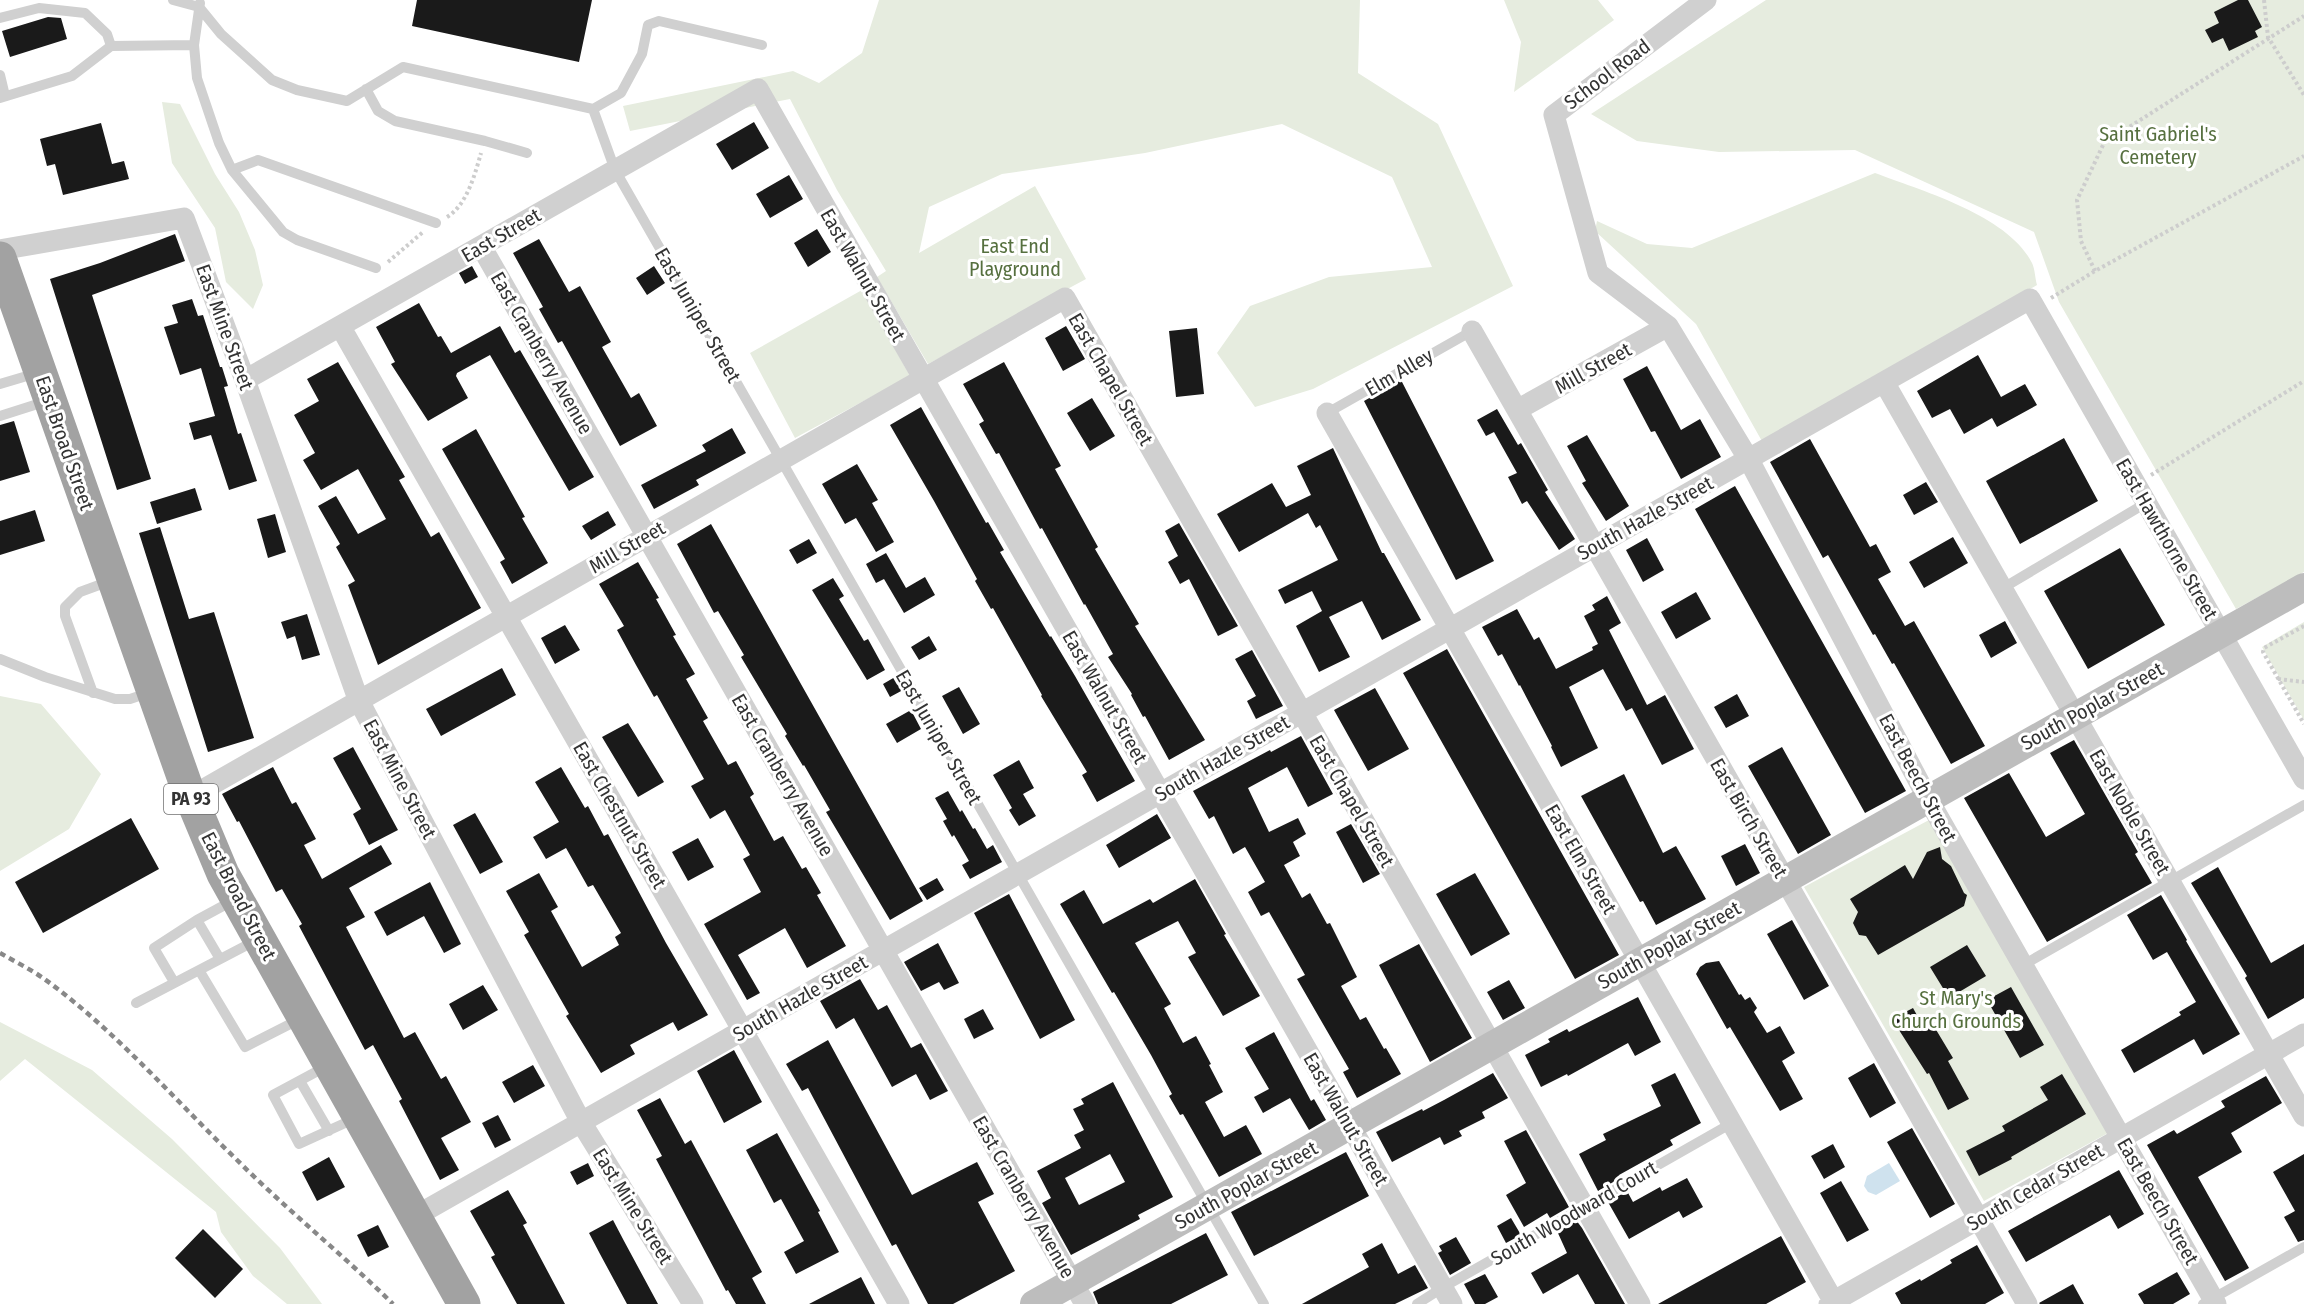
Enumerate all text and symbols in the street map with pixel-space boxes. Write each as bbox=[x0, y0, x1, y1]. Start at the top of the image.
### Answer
street label: School Road bbox=[1559, 34, 1655, 114]
park label: Saint Gabriel's Cemetery bbox=[2099, 122, 2217, 169]
street label: East Street bbox=[457, 202, 545, 267]
street label: East Walnut Street bbox=[815, 204, 911, 346]
park label: East End Playground bbox=[969, 234, 1061, 281]
street label: East Juniper Street bbox=[650, 243, 746, 387]
street label: East Mine Street bbox=[191, 261, 259, 394]
street label: East Cranberry Avenue bbox=[486, 268, 598, 438]
street label: East Chapel Street bbox=[1063, 309, 1159, 450]
street label: Mill Street bbox=[1551, 337, 1636, 399]
street label: Elm Alley bbox=[1361, 343, 1437, 401]
street label: East Broad Street bbox=[31, 373, 99, 514]
street label: East Hawthorne Street bbox=[2111, 454, 2223, 624]
street label: South Hazle Street bbox=[1573, 471, 1717, 565]
street label: Mill Street bbox=[585, 515, 670, 578]
street label: East Walnut Street bbox=[1057, 626, 1153, 768]
street label: South Poplar Street bbox=[2016, 657, 2168, 755]
street label: East Juniper Street bbox=[891, 665, 987, 809]
street label: East Cranberry Avenue bbox=[727, 690, 839, 860]
street label: South Hazle Street bbox=[1150, 710, 1294, 806]
street label: East Beech Street bbox=[1874, 710, 1962, 847]
street label: East Mine Street bbox=[358, 715, 442, 843]
street label: East Chapel Street bbox=[1304, 731, 1400, 872]
street label: East Chestnut Street bbox=[568, 737, 672, 893]
street label: East Noble Street bbox=[2084, 745, 2176, 879]
street label: East Birch Street bbox=[1705, 754, 1793, 882]
road number: PA 93 bbox=[164, 784, 218, 814]
street label: East Elm Street bbox=[1540, 800, 1622, 918]
street label: East Broad Street bbox=[196, 828, 282, 965]
street label: South Poplar Street bbox=[1593, 896, 1745, 994]
street label: South Hazle Street bbox=[728, 950, 872, 1046]
park label: St Mary's Church Grounds bbox=[1891, 986, 2021, 1033]
street label: East Walnut Street bbox=[1298, 1048, 1394, 1190]
street label: East Cranberry Avenue bbox=[968, 1112, 1080, 1282]
street label: East Beech Street bbox=[2112, 1133, 2204, 1269]
street label: South Poplar Street bbox=[1170, 1136, 1322, 1234]
street label: South Cedar Street bbox=[1962, 1138, 2108, 1236]
street label: East Mine Street bbox=[588, 1144, 678, 1269]
street label: South Woodward Court bbox=[1487, 1155, 1662, 1270]

